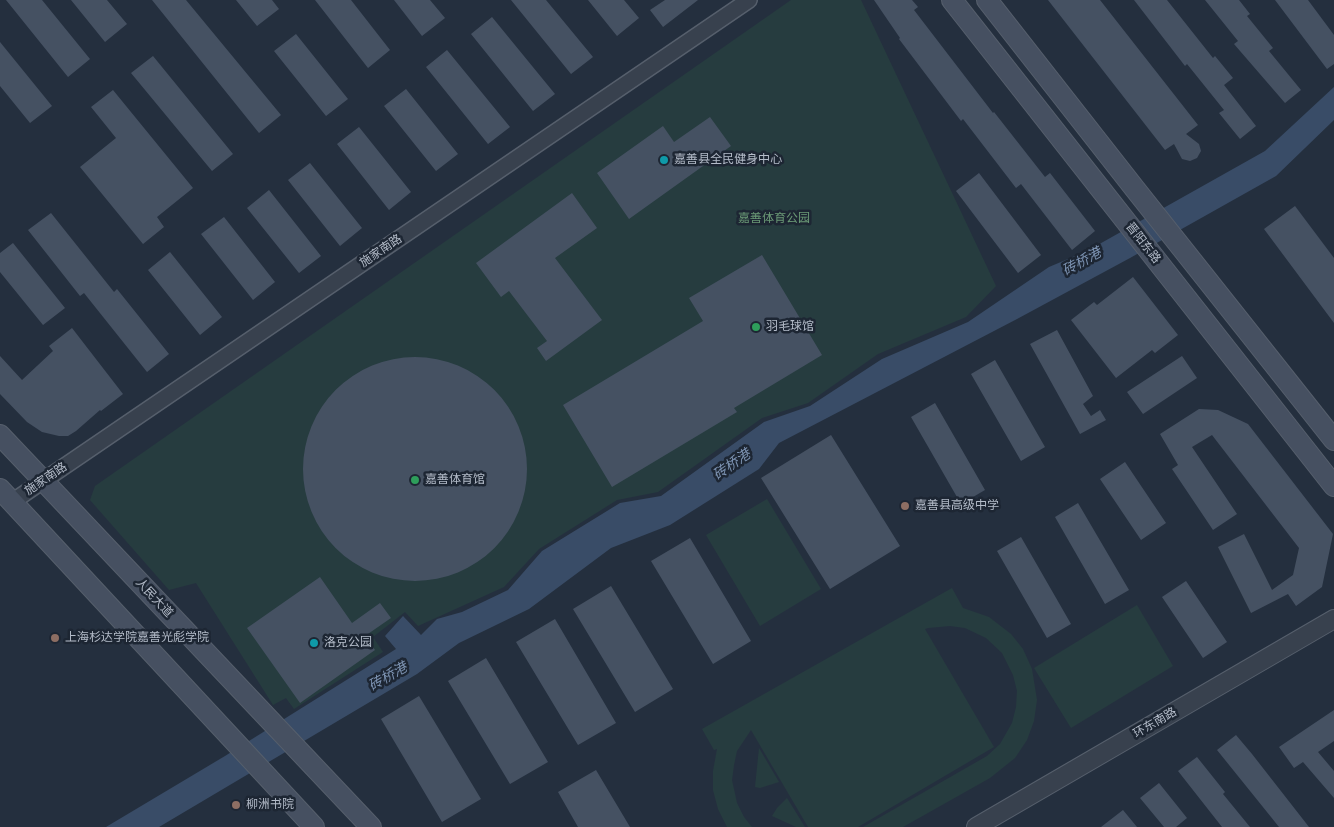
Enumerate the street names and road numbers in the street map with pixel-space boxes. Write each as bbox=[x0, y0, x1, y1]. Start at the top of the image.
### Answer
street label: 晋阳东路 bbox=[1123, 220, 1163, 266]
street label: 施家南路 bbox=[357, 232, 405, 270]
street label: 施家南路 bbox=[22, 460, 70, 498]
street label: 人民大道 bbox=[132, 576, 176, 620]
street label: 环东南路 bbox=[1131, 705, 1179, 741]

